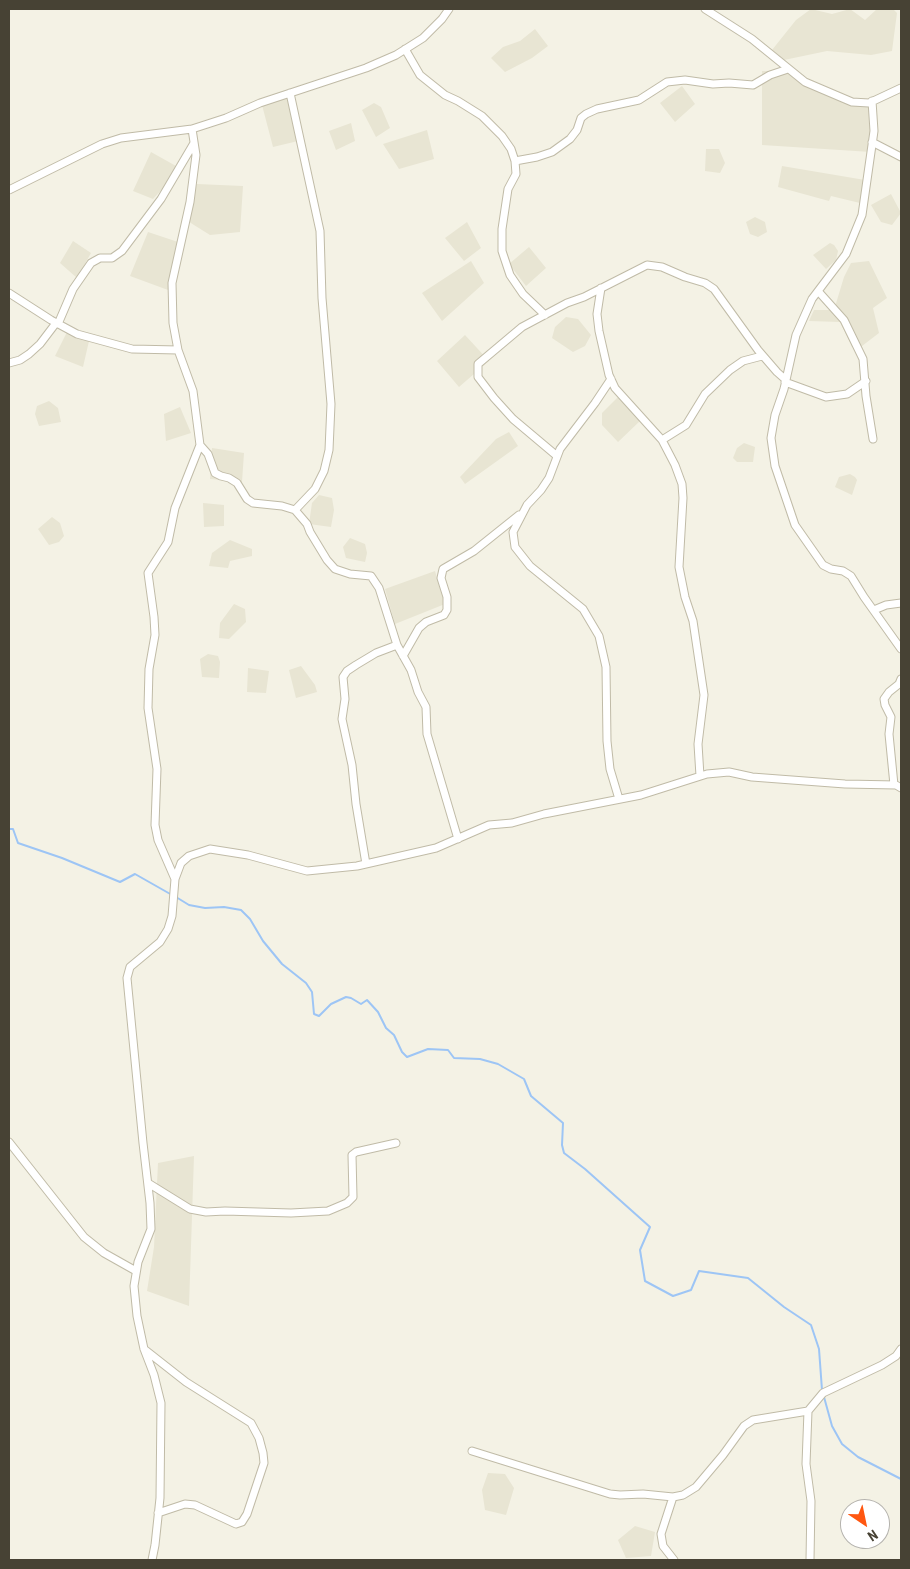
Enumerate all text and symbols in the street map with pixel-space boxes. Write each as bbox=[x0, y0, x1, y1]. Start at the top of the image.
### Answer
north arrow bbox=[840, 1499, 890, 1549]
text: N bbox=[865, 1527, 881, 1545]

